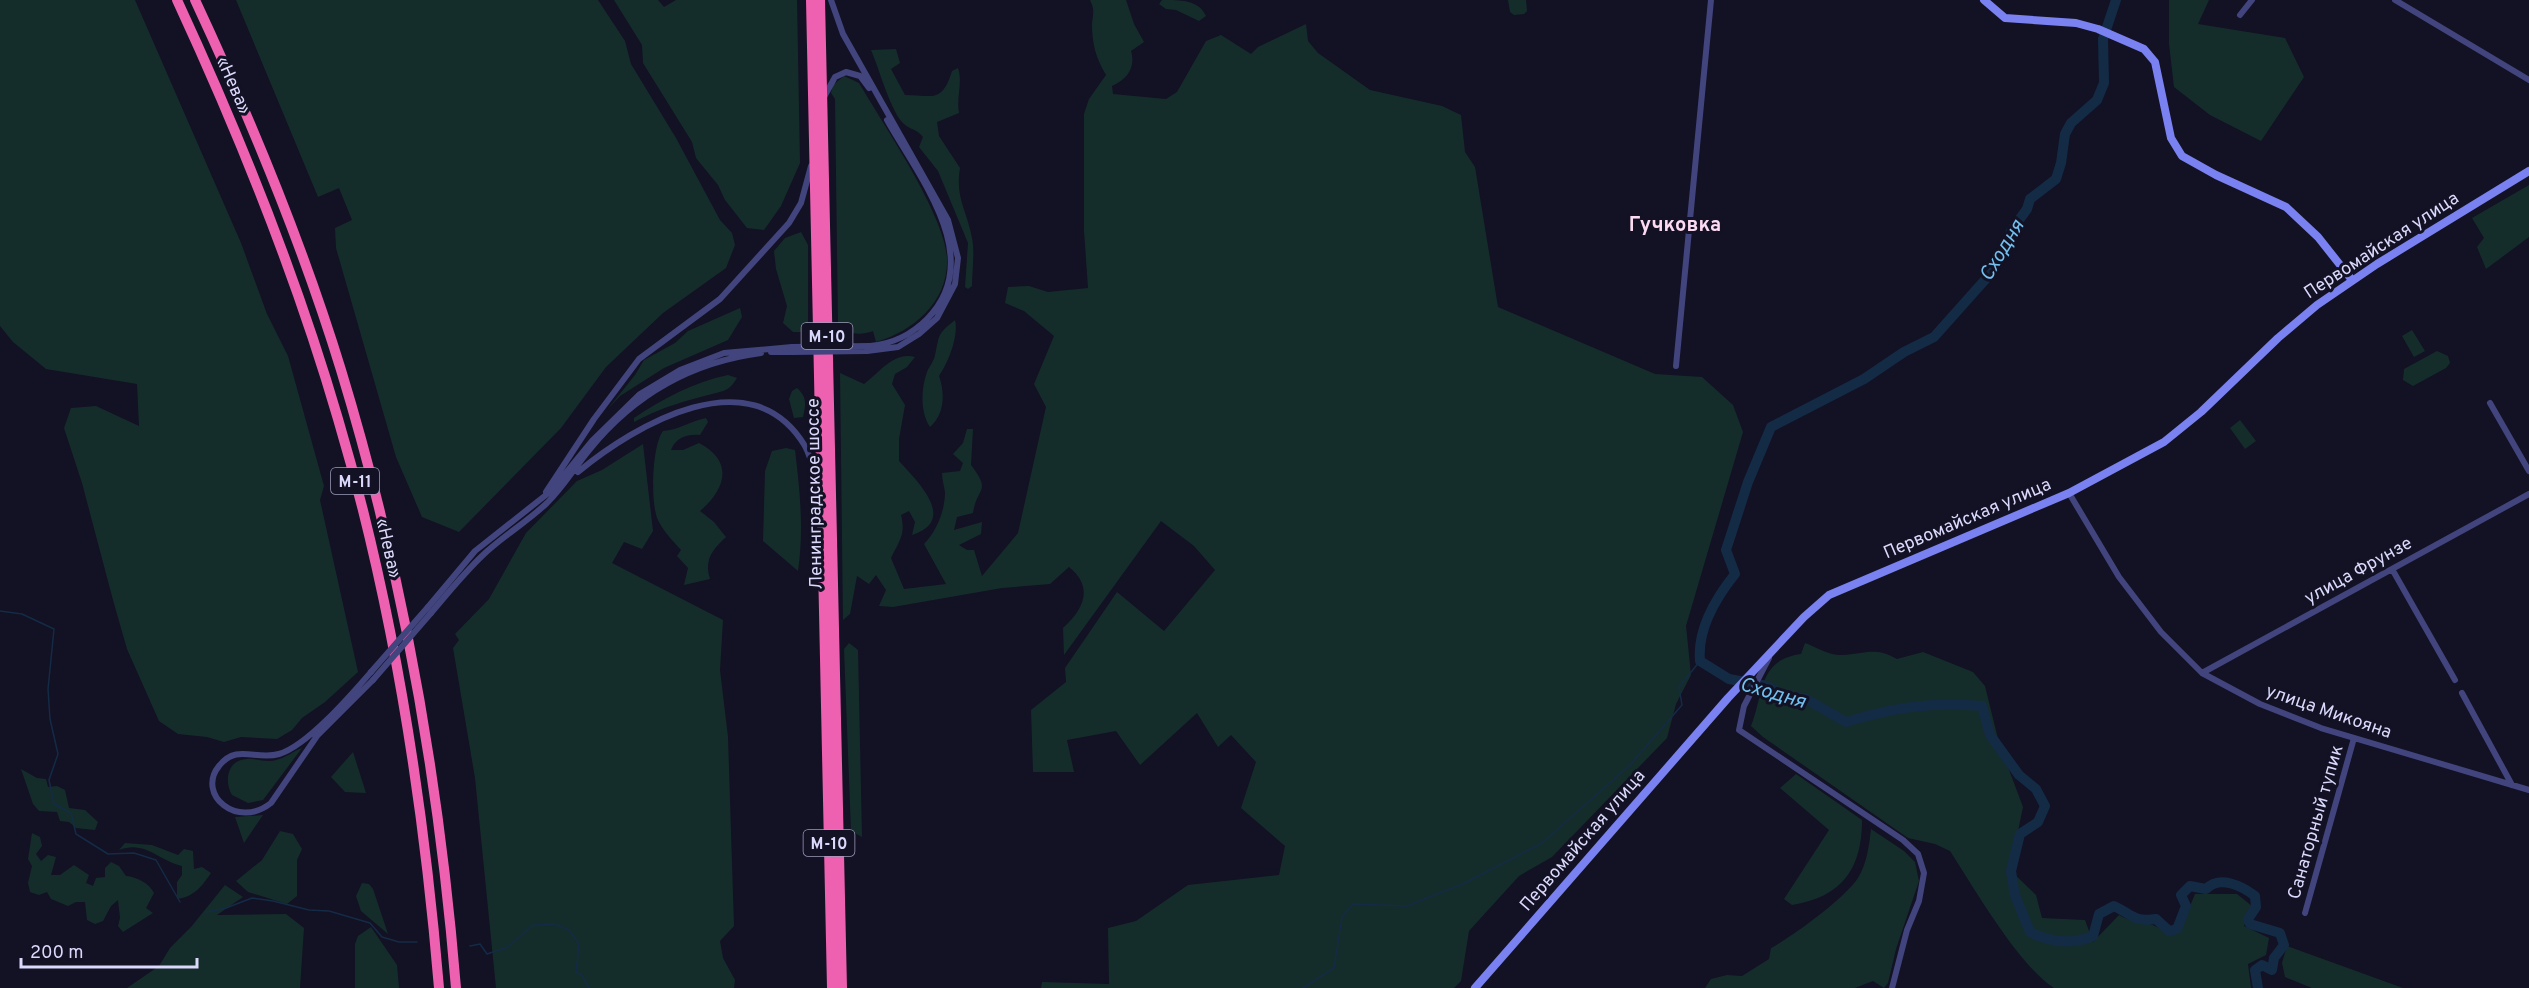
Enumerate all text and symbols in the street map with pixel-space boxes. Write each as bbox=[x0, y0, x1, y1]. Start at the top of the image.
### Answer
street label: «Нева» bbox=[210, 53, 255, 118]
street label: Первомайская улица bbox=[2300, 188, 2464, 305]
district label: Гучковка bbox=[1629, 213, 1721, 239]
water label: Сходня bbox=[1974, 215, 2032, 287]
road number: М-10 bbox=[802, 323, 852, 349]
street label: Ленинградское шоссе bbox=[802, 398, 829, 590]
road number: М-11 bbox=[331, 468, 379, 494]
street label: Первомайская улица bbox=[1880, 474, 2055, 565]
street label: «Нева» bbox=[370, 516, 406, 580]
street label: улица Фрунзе bbox=[2301, 532, 2417, 610]
water label: Сходня bbox=[1736, 672, 1809, 716]
street label: улица Микояна bbox=[2263, 680, 2394, 745]
street label: Санаторный тупик bbox=[2283, 743, 2349, 902]
street label: Первомайская улица bbox=[1515, 765, 1651, 917]
road number: М-10 bbox=[804, 830, 854, 856]
scale bar bbox=[21, 931, 196, 969]
text: 200 m bbox=[30, 942, 83, 965]

